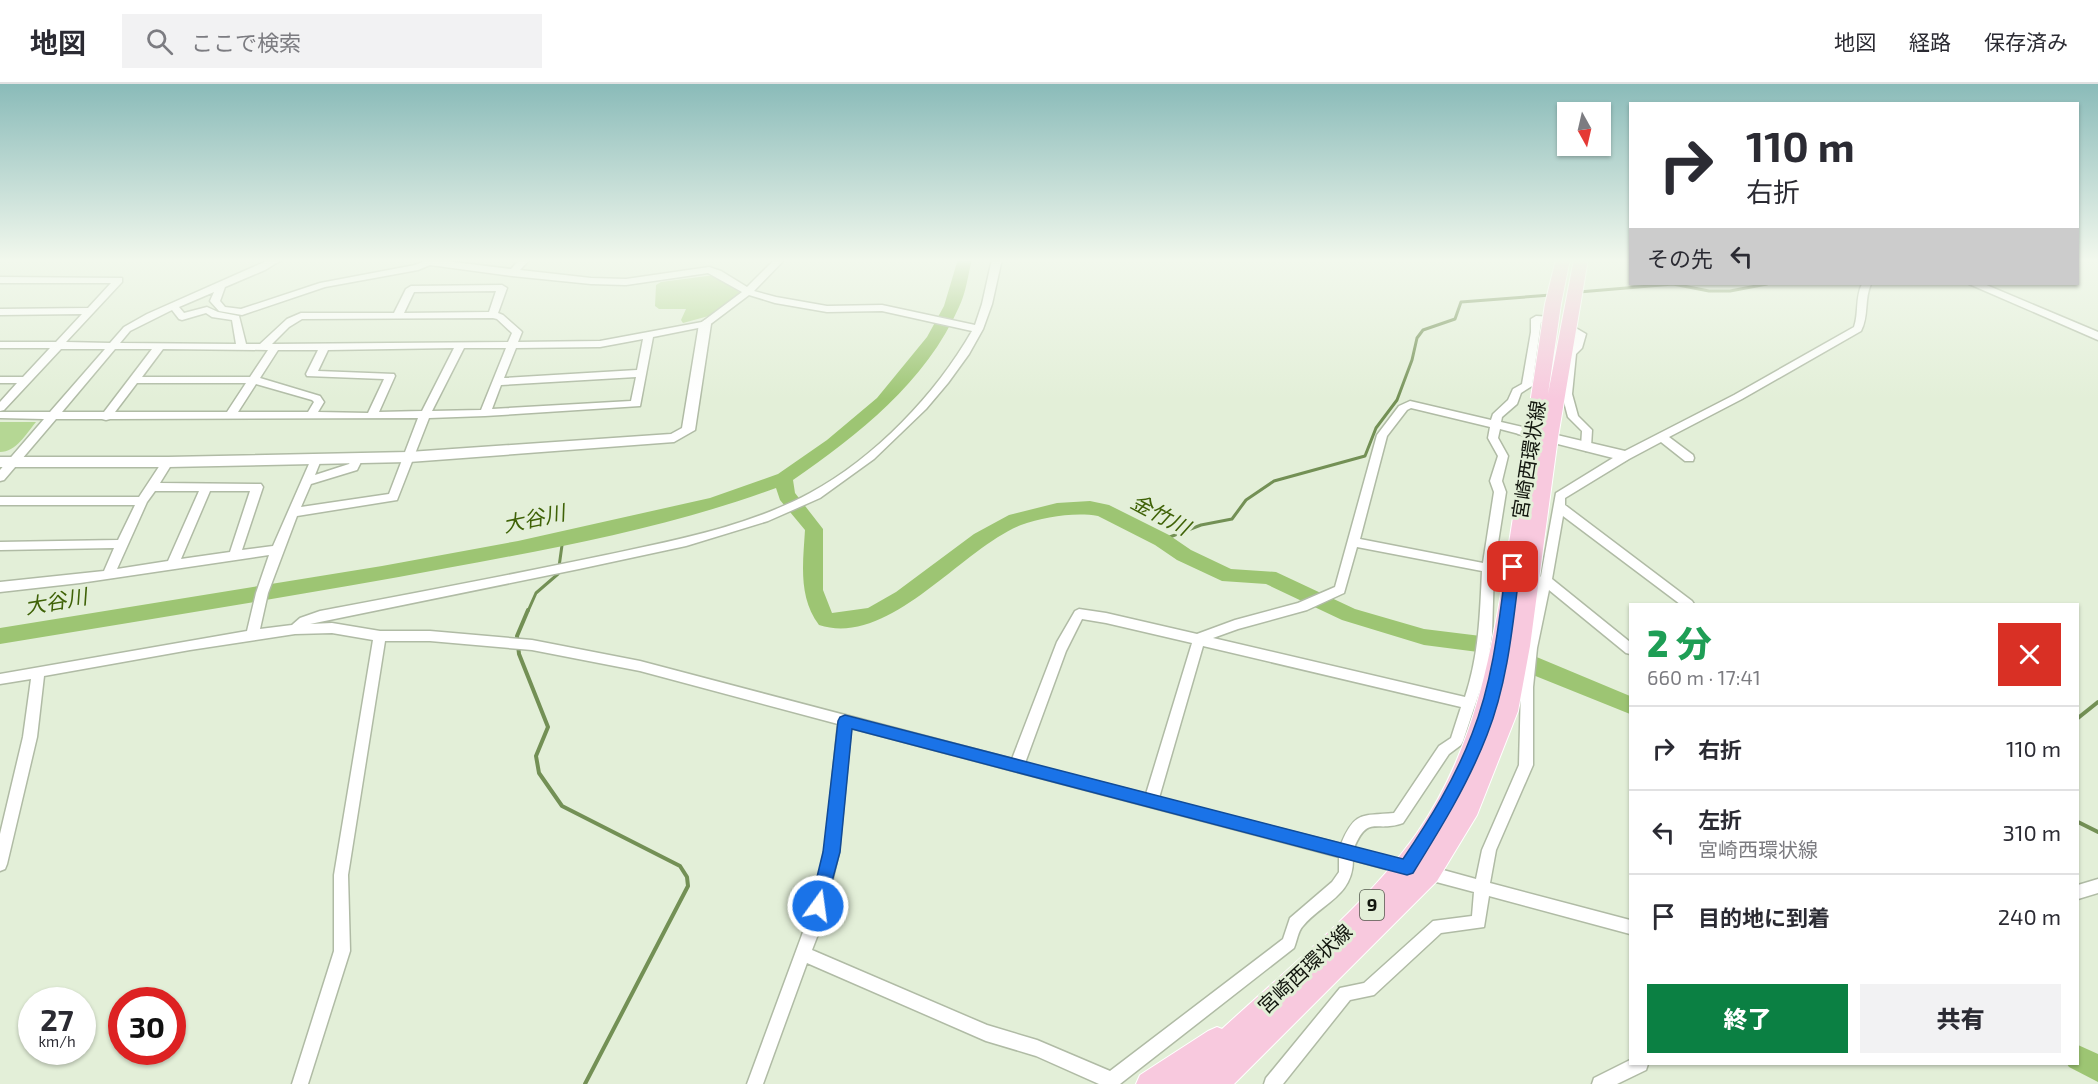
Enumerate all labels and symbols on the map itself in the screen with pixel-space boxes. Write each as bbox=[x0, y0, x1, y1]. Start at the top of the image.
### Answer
north arrow bbox=[1557, 102, 1611, 156]
street label: 宮崎西環状線 bbox=[1507, 399, 1549, 521]
water label: 金竹川 bbox=[1127, 488, 1196, 540]
water label: 大谷川 bbox=[500, 498, 569, 536]
pin bbox=[1487, 541, 1538, 592]
water label: 大谷川 bbox=[23, 582, 91, 618]
position arrow bbox=[786, 874, 850, 938]
road number: 9 bbox=[1360, 890, 1384, 920]
street label: 宮崎西環状線 bbox=[1252, 919, 1356, 1018]
speed limit sign: 30 bbox=[108, 987, 186, 1065]

